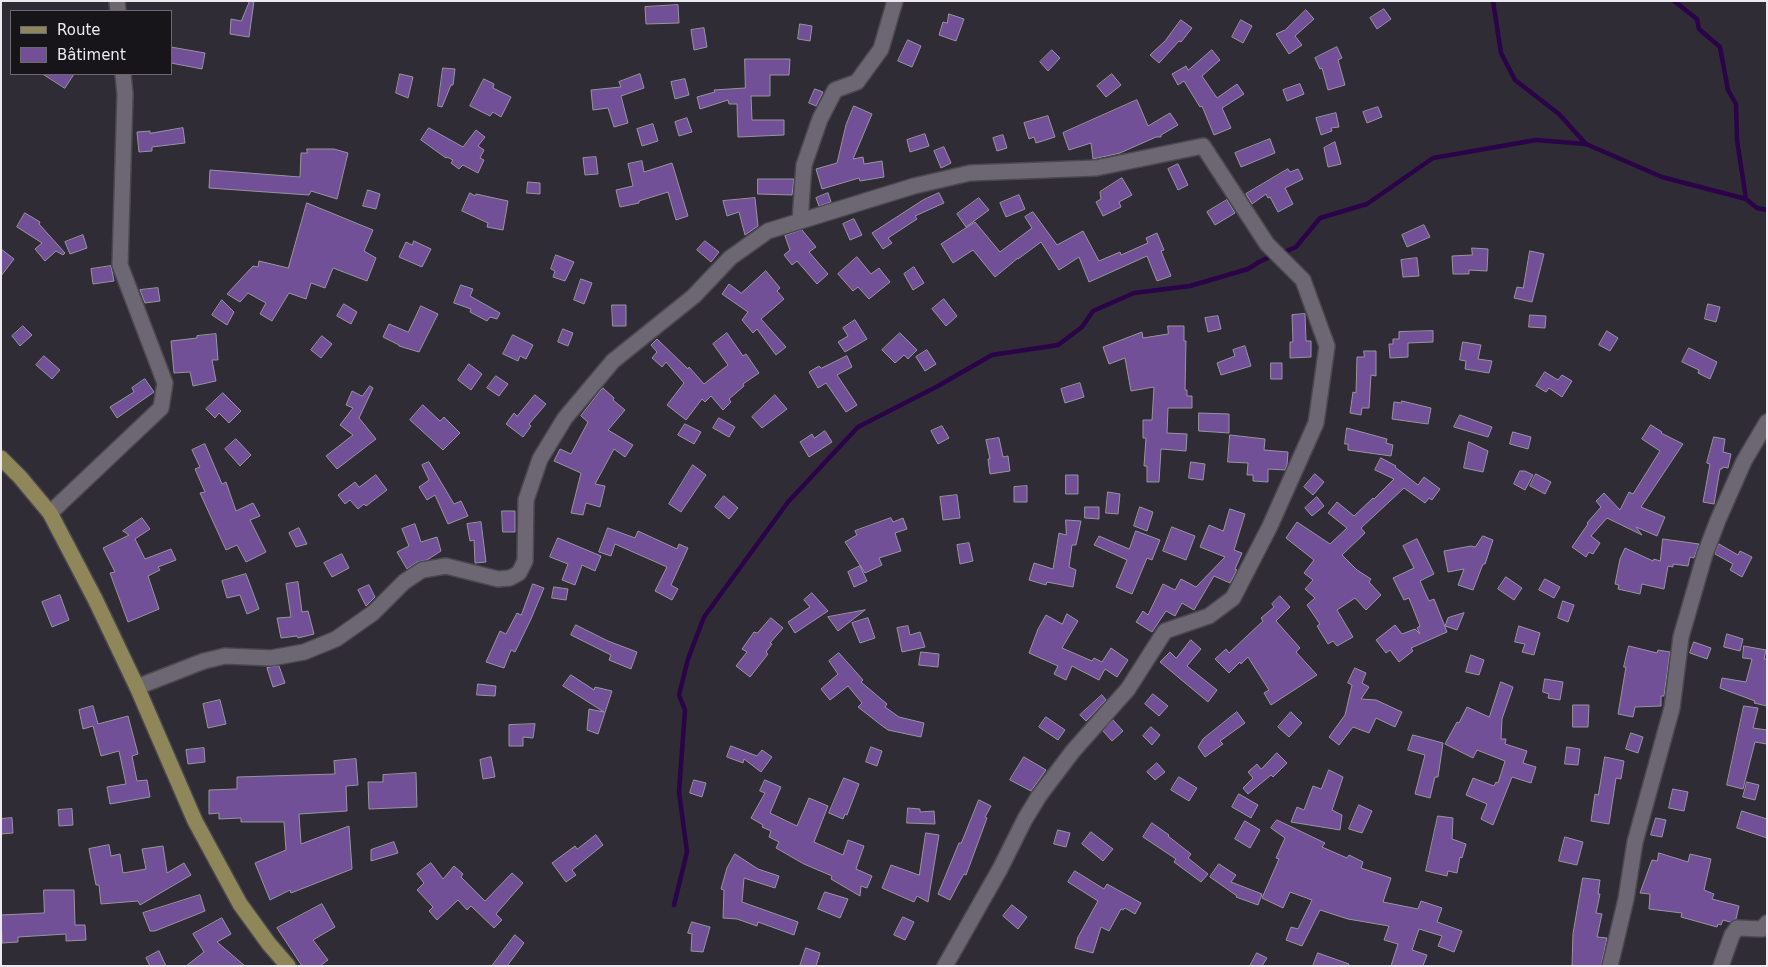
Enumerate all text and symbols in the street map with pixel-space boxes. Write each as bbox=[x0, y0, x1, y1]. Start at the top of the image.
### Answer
legend bbox=[10, 10, 172, 75]
text: Route bbox=[57, 21, 101, 39]
text: Bâtiment bbox=[57, 46, 126, 64]

